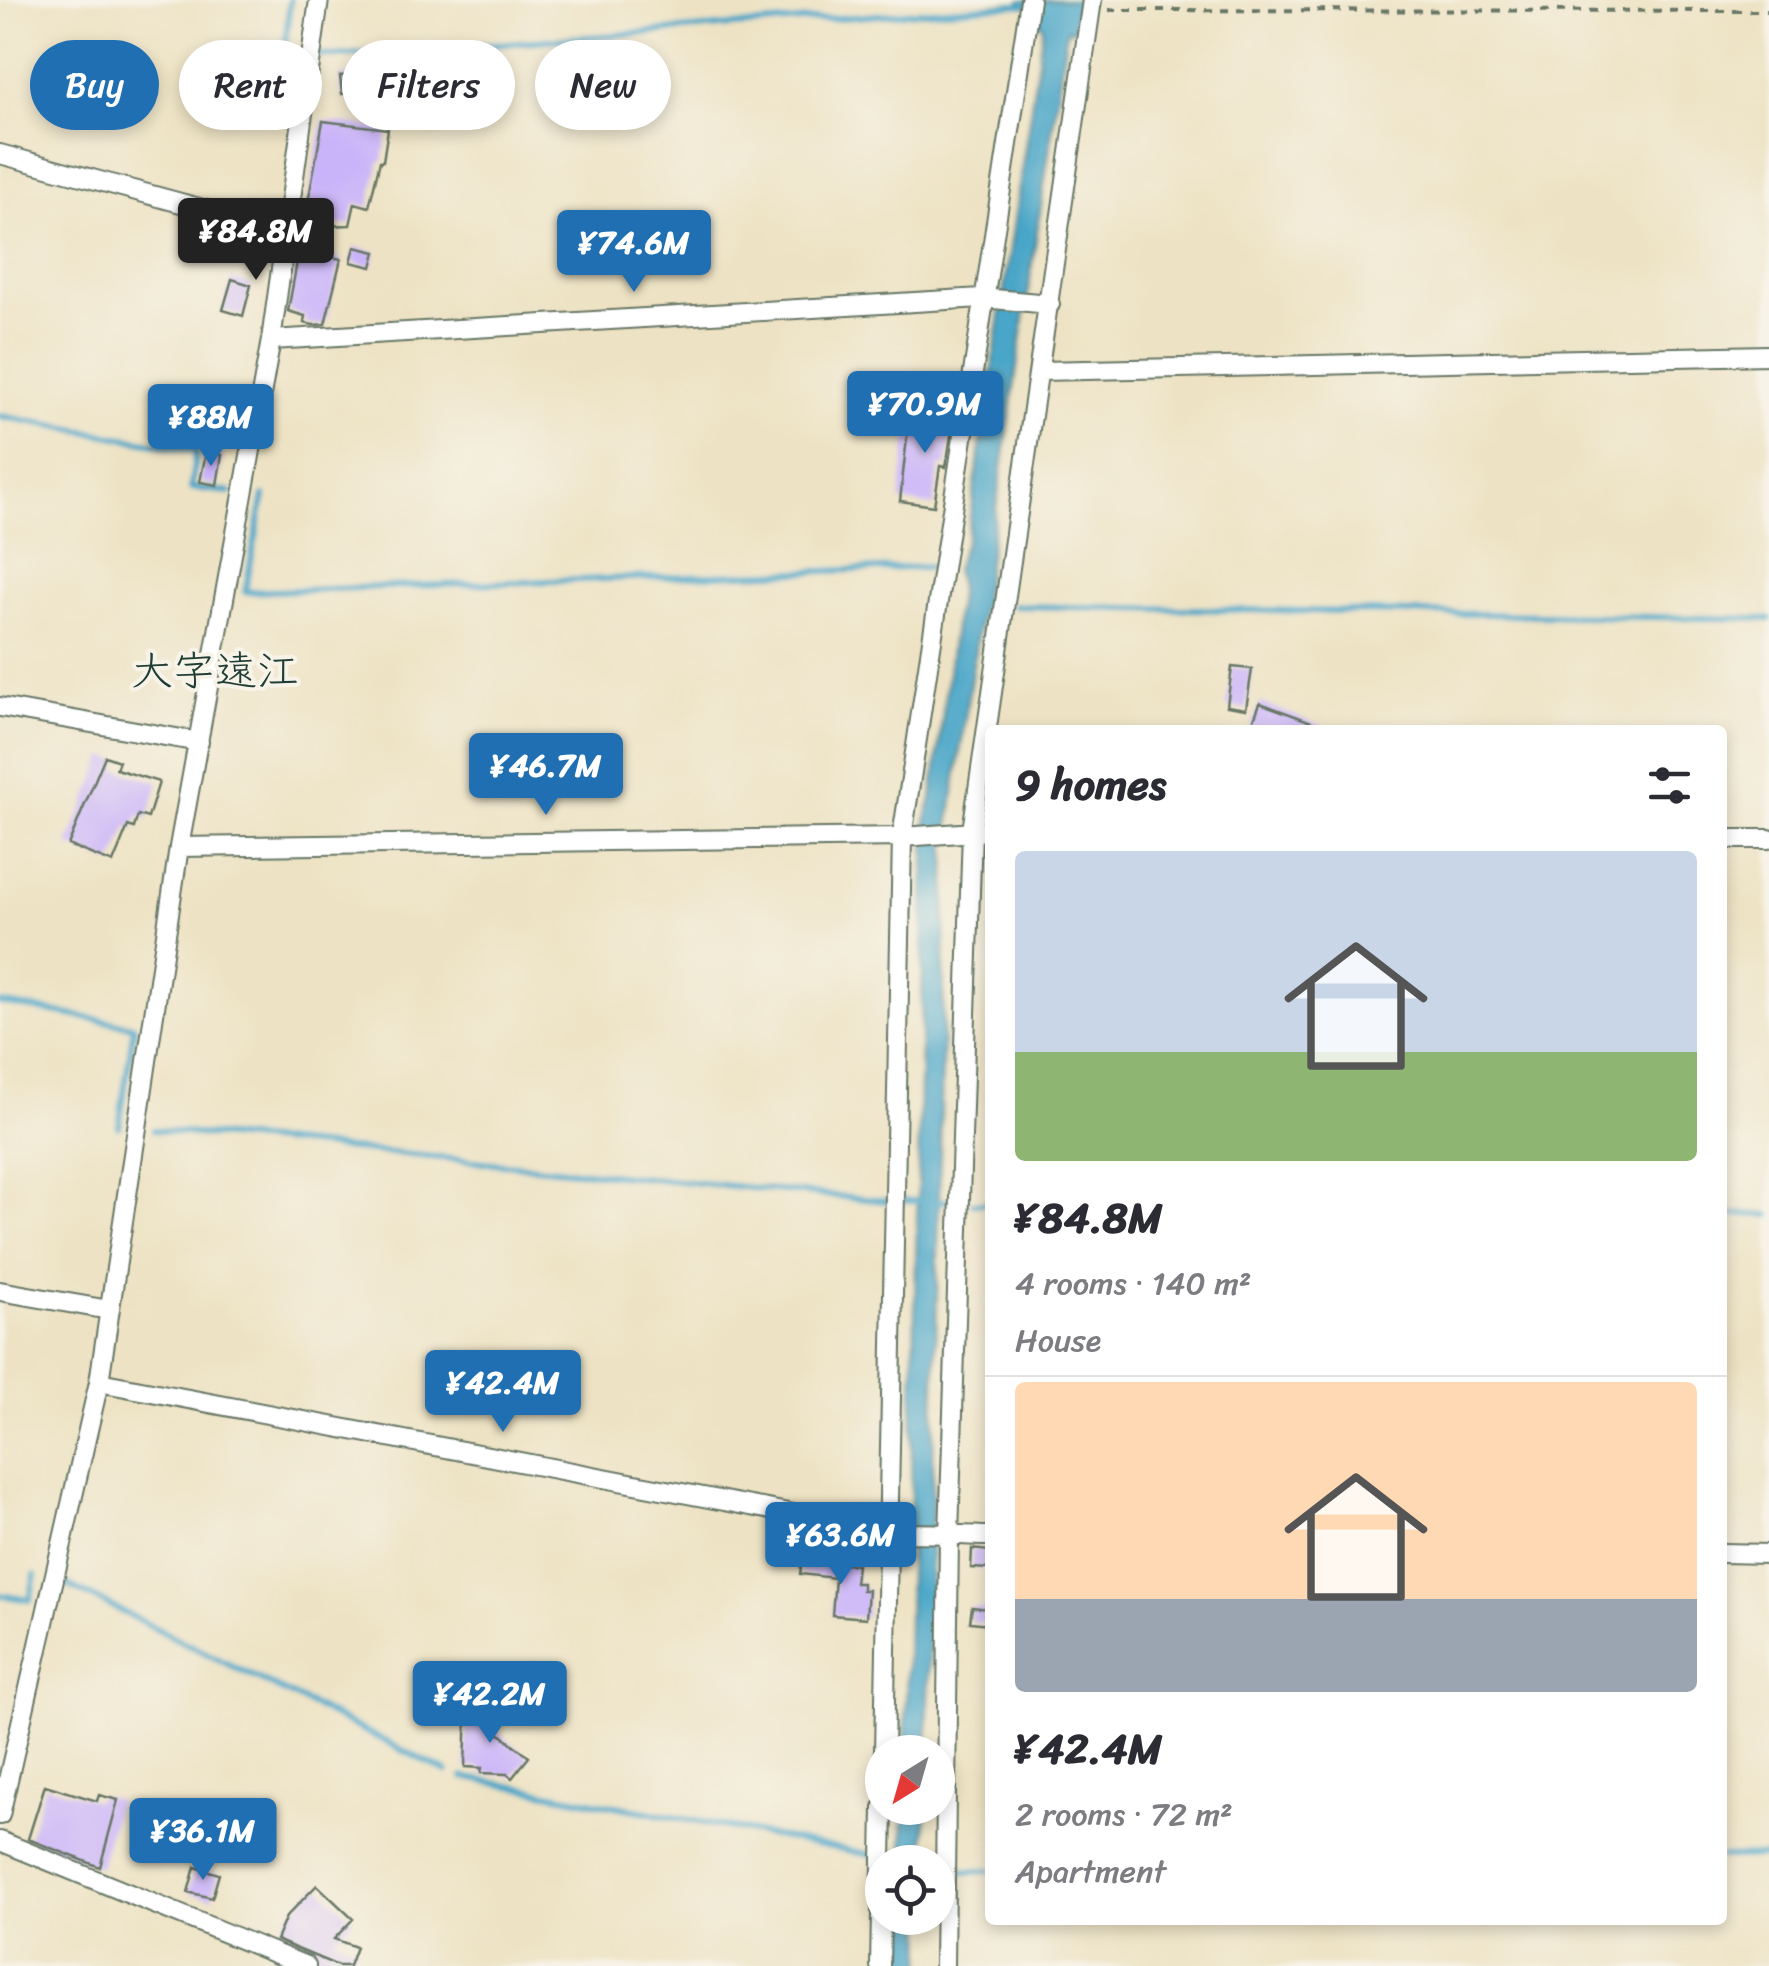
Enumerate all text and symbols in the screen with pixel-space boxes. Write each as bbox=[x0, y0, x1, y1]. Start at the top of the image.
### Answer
chip: Buy bbox=[30, 40, 159, 130]
chip: Rent bbox=[179, 40, 322, 130]
chip: Filters bbox=[342, 40, 515, 130]
chip: New bbox=[535, 40, 671, 130]
pin: ¥84.8M bbox=[175, 198, 337, 283]
text: ¥84.8M bbox=[200, 202, 312, 259]
pin: ¥74.6M bbox=[553, 210, 715, 295]
text: ¥74.6M bbox=[579, 214, 689, 271]
pin: ¥70.9M bbox=[844, 371, 1006, 456]
text: ¥70.9M bbox=[869, 375, 981, 432]
pin: ¥88M bbox=[152, 384, 270, 469]
text: ¥88M bbox=[170, 388, 252, 445]
district label: 大字遠江 bbox=[131, 634, 299, 708]
pin: ¥46.7M bbox=[465, 733, 627, 818]
text: ¥46.7M bbox=[491, 737, 601, 794]
text: 9 homes bbox=[1015, 748, 1166, 822]
icon: filters bbox=[1642, 758, 1697, 813]
icon: home bbox=[1266, 916, 1446, 1096]
text: ¥84.8M bbox=[1015, 1181, 1162, 1255]
text: 4 rooms · 140 m² bbox=[1015, 1255, 1251, 1312]
text: House bbox=[1015, 1312, 1101, 1369]
pin: ¥42.4M bbox=[422, 1350, 584, 1435]
text: ¥42.4M bbox=[447, 1354, 559, 1411]
icon: home bbox=[1266, 1447, 1446, 1627]
pin: ¥63.6M bbox=[760, 1502, 922, 1587]
text: ¥63.6M bbox=[787, 1506, 895, 1563]
pin: ¥42.2M bbox=[409, 1661, 571, 1746]
text: ¥42.2M bbox=[435, 1665, 545, 1722]
text: ¥42.4M bbox=[1015, 1712, 1162, 1786]
north arrow bbox=[865, 1735, 955, 1825]
map controls bbox=[865, 1735, 955, 1935]
text: 2 rooms · 72 m² bbox=[1015, 1786, 1233, 1843]
pin: ¥36.1M bbox=[122, 1798, 284, 1883]
text: ¥36.1M bbox=[151, 1802, 255, 1859]
text: Apartment bbox=[1015, 1843, 1166, 1900]
button: locate bbox=[865, 1845, 955, 1935]

